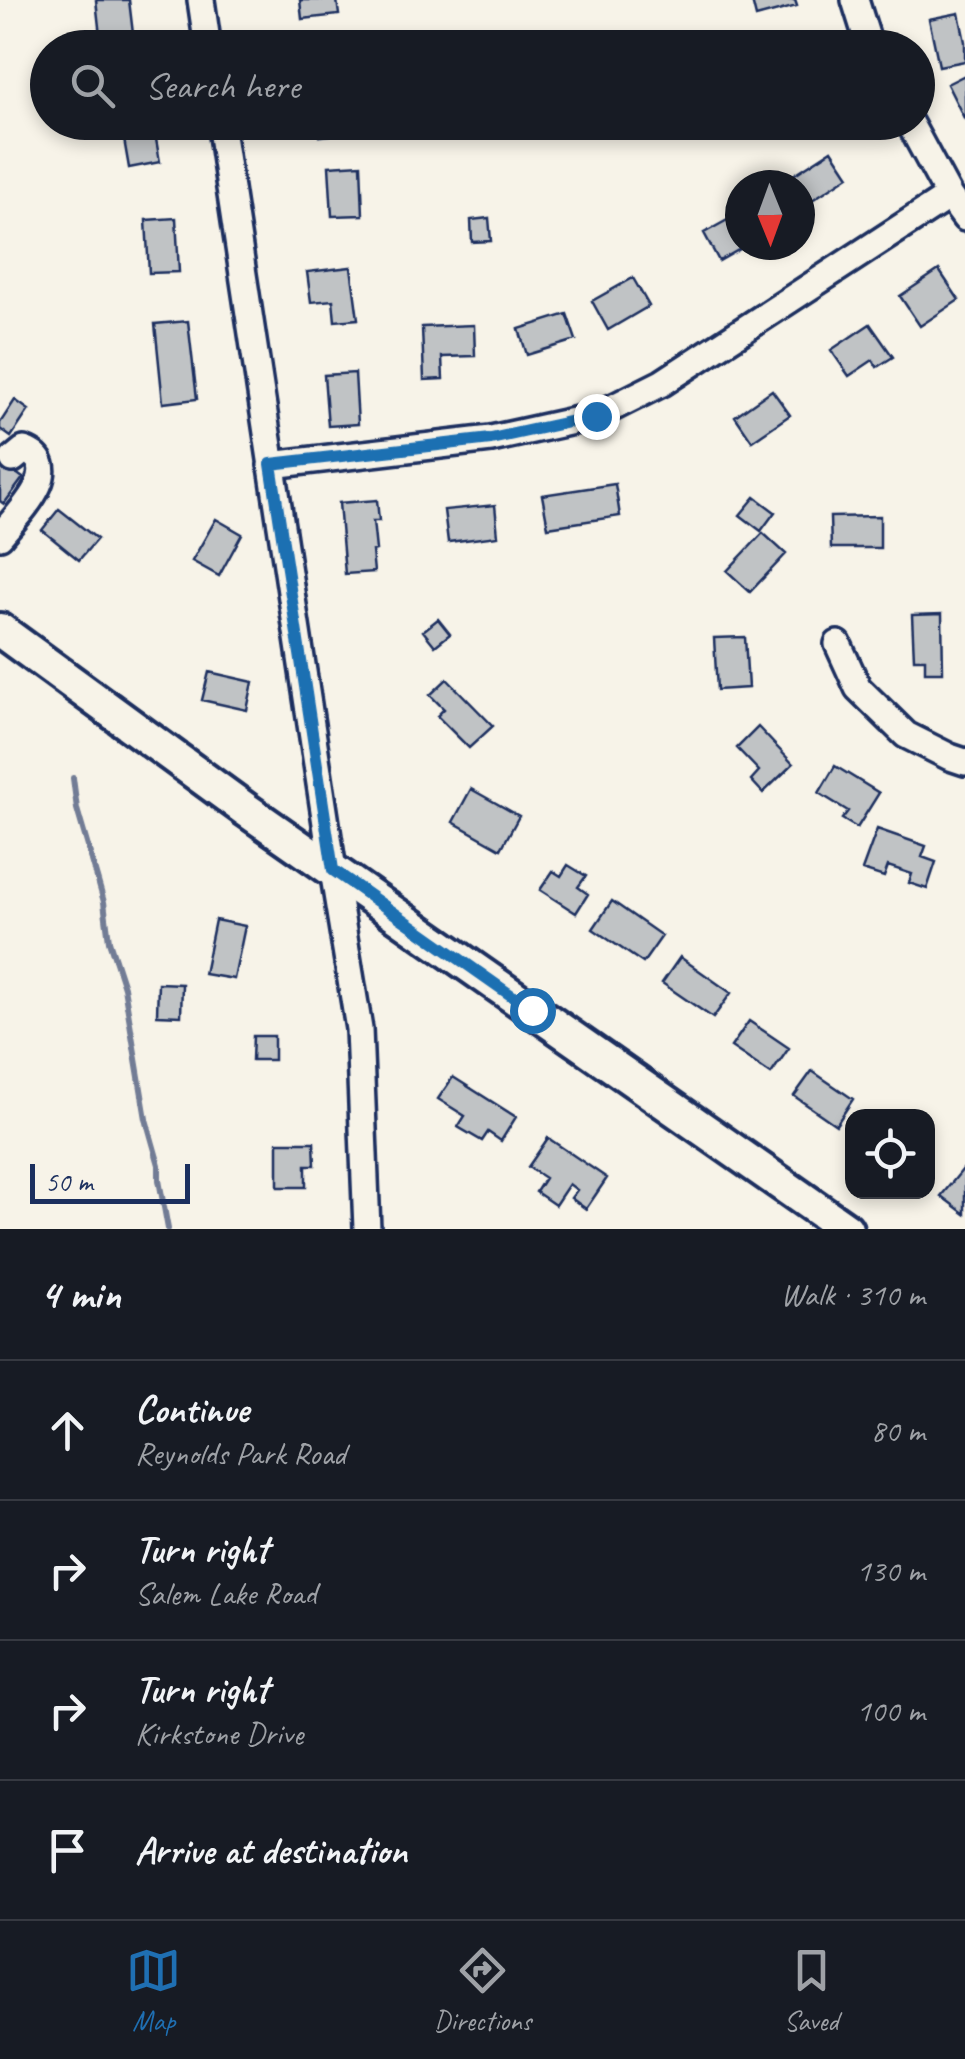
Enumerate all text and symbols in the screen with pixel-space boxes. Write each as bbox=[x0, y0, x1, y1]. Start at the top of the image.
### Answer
search box bbox=[30, 30, 935, 140]
icon: search bbox=[65, 58, 120, 113]
text: Search here bbox=[145, 62, 300, 109]
north arrow bbox=[725, 170, 815, 260]
route end bbox=[574, 394, 620, 440]
route start bbox=[510, 988, 556, 1034]
map controls bbox=[845, 1109, 935, 1199]
button: locate bbox=[845, 1109, 935, 1199]
scale bar bbox=[30, 1159, 190, 1204]
text: 50 m bbox=[45, 1164, 93, 1199]
text: 4 min bbox=[40, 1268, 120, 1321]
text: Walk · 310 m bbox=[781, 1274, 925, 1315]
text: Continue bbox=[135, 1386, 249, 1433]
icon: ahead bbox=[40, 1403, 95, 1458]
text: 80 m bbox=[871, 1410, 925, 1451]
text: Reynolds Park Road bbox=[135, 1433, 346, 1474]
text: Turn right bbox=[135, 1526, 269, 1573]
icon: right bbox=[40, 1543, 95, 1598]
text: 130 m bbox=[856, 1550, 925, 1591]
text: Salem Lake Road bbox=[135, 1573, 317, 1614]
text: Turn right bbox=[135, 1666, 269, 1713]
icon: right bbox=[40, 1683, 95, 1738]
text: 100 m bbox=[856, 1690, 925, 1731]
text: Kirkstone Drive bbox=[135, 1713, 303, 1754]
icon: arrive bbox=[40, 1823, 95, 1878]
text: Arrive at destination bbox=[135, 1827, 407, 1874]
tab: Map bbox=[126, 1943, 181, 2038]
tab: Directions bbox=[434, 1943, 531, 2038]
tab: Saved bbox=[784, 1943, 839, 2038]

